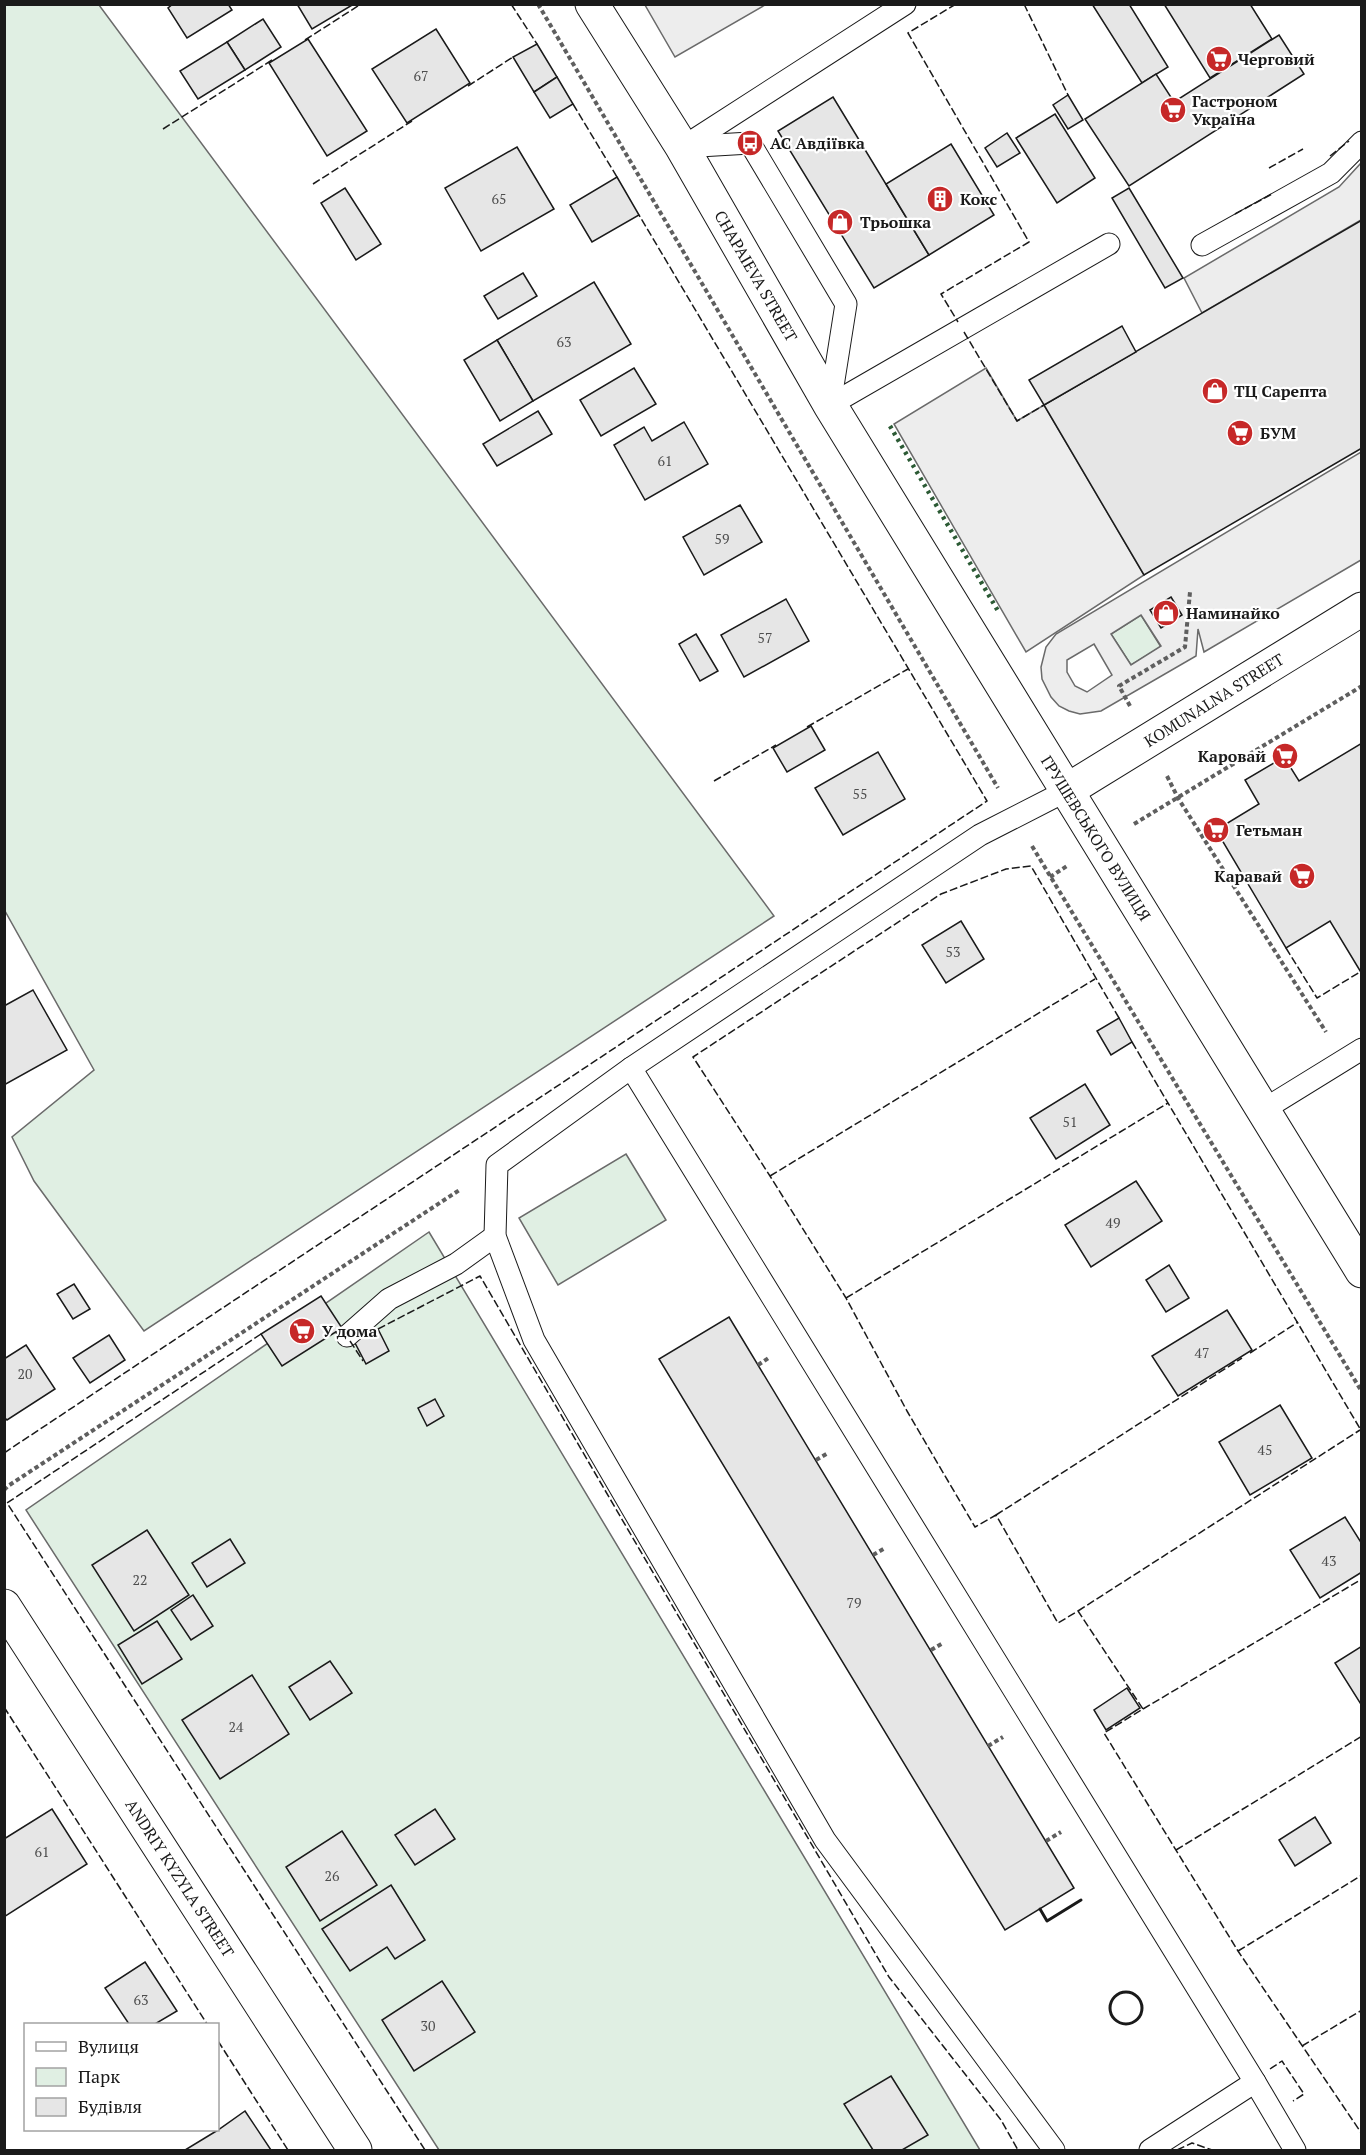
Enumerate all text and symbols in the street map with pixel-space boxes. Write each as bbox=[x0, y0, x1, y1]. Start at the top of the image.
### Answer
supermarket icon: Черговий bbox=[1204, 44, 1234, 74]
place label: Черговий bbox=[1238, 48, 1315, 70]
house number: 67 bbox=[414, 66, 428, 85]
place label: Гастроном Україна bbox=[1192, 90, 1278, 130]
supermarket icon: Гастроном Україна bbox=[1158, 95, 1188, 125]
bus stop icon: АС Авдіївка bbox=[735, 128, 765, 158]
place label: АС Авдіївка bbox=[770, 132, 865, 154]
building icon: Кокс bbox=[925, 184, 955, 214]
place label: Кокс bbox=[960, 188, 998, 210]
house number: 65 bbox=[492, 189, 506, 208]
street label: CHAPAIEVA STREET bbox=[709, 206, 803, 346]
shop icon: Трьошка bbox=[825, 207, 855, 237]
place label: Трьошка bbox=[860, 211, 931, 233]
house number: 63 bbox=[557, 332, 571, 351]
shop icon: ТЦ Сарепта bbox=[1200, 376, 1230, 406]
place label: ТЦ Сарепта bbox=[1234, 380, 1327, 402]
supermarket icon: БУМ bbox=[1225, 418, 1255, 448]
place label: БУМ bbox=[1260, 422, 1296, 444]
house number: 61 bbox=[658, 451, 672, 470]
house number: 59 bbox=[715, 529, 729, 548]
shop icon: Наминайко bbox=[1151, 598, 1181, 628]
place label: Наминайко bbox=[1186, 602, 1280, 624]
house number: 57 bbox=[758, 628, 772, 647]
street label: KOMUNALNA STREET bbox=[1140, 648, 1288, 752]
supermarket icon: Каровай bbox=[1270, 741, 1300, 771]
place label: Каровай bbox=[1198, 745, 1266, 767]
street label: ГРУШЕВСЬКОГО ВУЛИЦЯ bbox=[1036, 751, 1156, 925]
house number: 55 bbox=[853, 784, 867, 803]
supermarket icon: Гетьман bbox=[1201, 815, 1231, 845]
place label: Гетьман bbox=[1236, 819, 1303, 841]
supermarket icon: Каравай bbox=[1287, 861, 1317, 891]
place label: Каравай bbox=[1214, 865, 1282, 887]
house number: 53 bbox=[946, 942, 960, 961]
house number: 51 bbox=[1063, 1112, 1077, 1131]
house number: 49 bbox=[1106, 1213, 1120, 1232]
supermarket icon: У дома bbox=[287, 1316, 317, 1346]
place label: У дома bbox=[322, 1320, 378, 1342]
house number: 47 bbox=[1195, 1343, 1209, 1362]
house number: 20 bbox=[18, 1364, 32, 1383]
house number: 45 bbox=[1258, 1440, 1272, 1459]
house number: 43 bbox=[1322, 1551, 1336, 1570]
house number: 22 bbox=[133, 1570, 147, 1589]
house number: 79 bbox=[847, 1593, 861, 1612]
house number: 24 bbox=[229, 1717, 244, 1736]
street label: ANDRIY KYZYLA STREET bbox=[121, 1795, 239, 1961]
house number: 61 bbox=[35, 1842, 49, 1861]
house number: 26 bbox=[325, 1866, 340, 1885]
house number: 63 bbox=[134, 1990, 148, 2009]
house number: 30 bbox=[421, 2016, 435, 2035]
legend bbox=[24, 2023, 219, 2131]
text: Вулиця bbox=[78, 2034, 139, 2058]
text: Парк bbox=[78, 2064, 120, 2088]
text: Будівля bbox=[78, 2094, 142, 2118]

